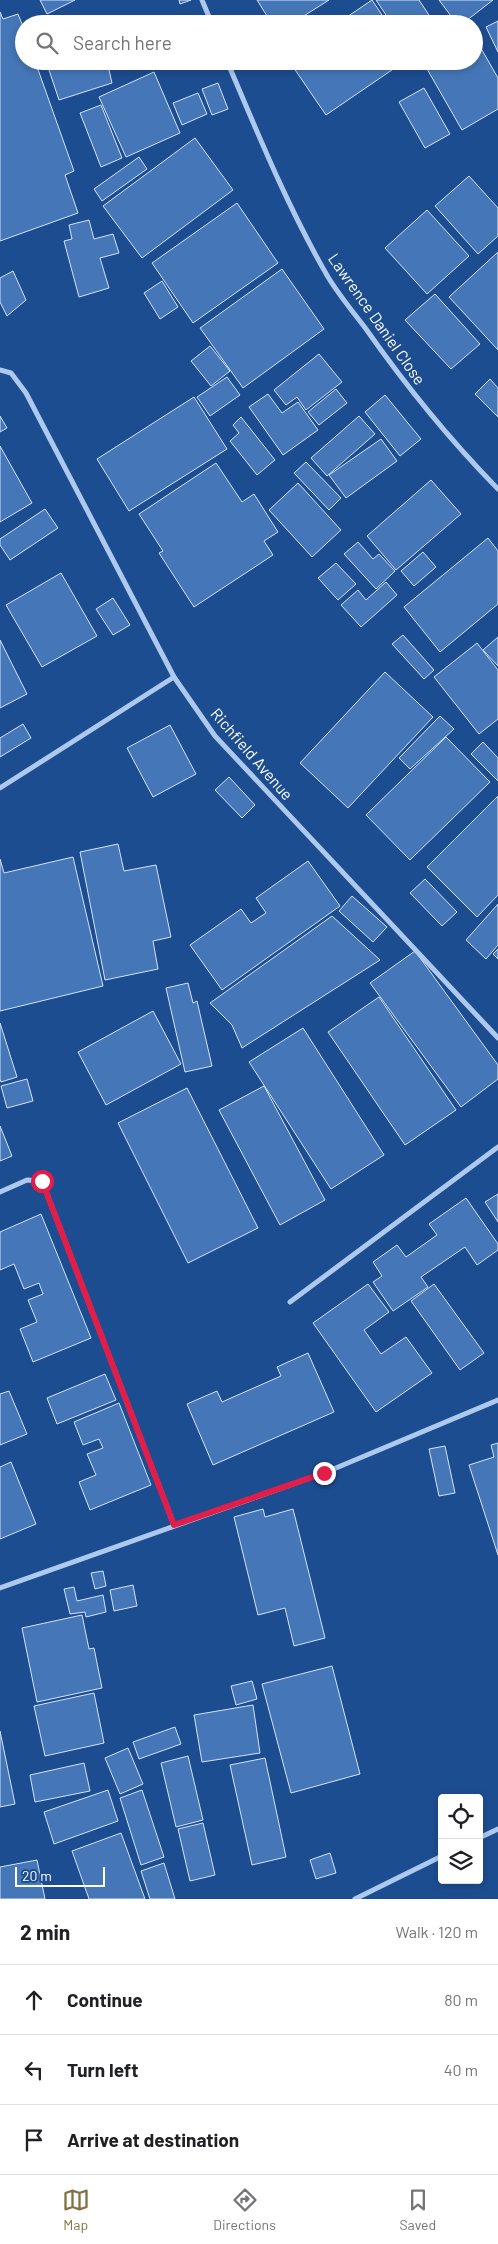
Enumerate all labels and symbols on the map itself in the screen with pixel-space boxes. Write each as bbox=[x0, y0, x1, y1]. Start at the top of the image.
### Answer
street label: Lawrence Daniel Close bbox=[325, 249, 430, 388]
street label: Richfield Avenue bbox=[207, 704, 297, 804]
route start bbox=[31, 1170, 54, 1193]
route end bbox=[313, 1462, 336, 1485]
scale bar bbox=[15, 1864, 105, 1887]

